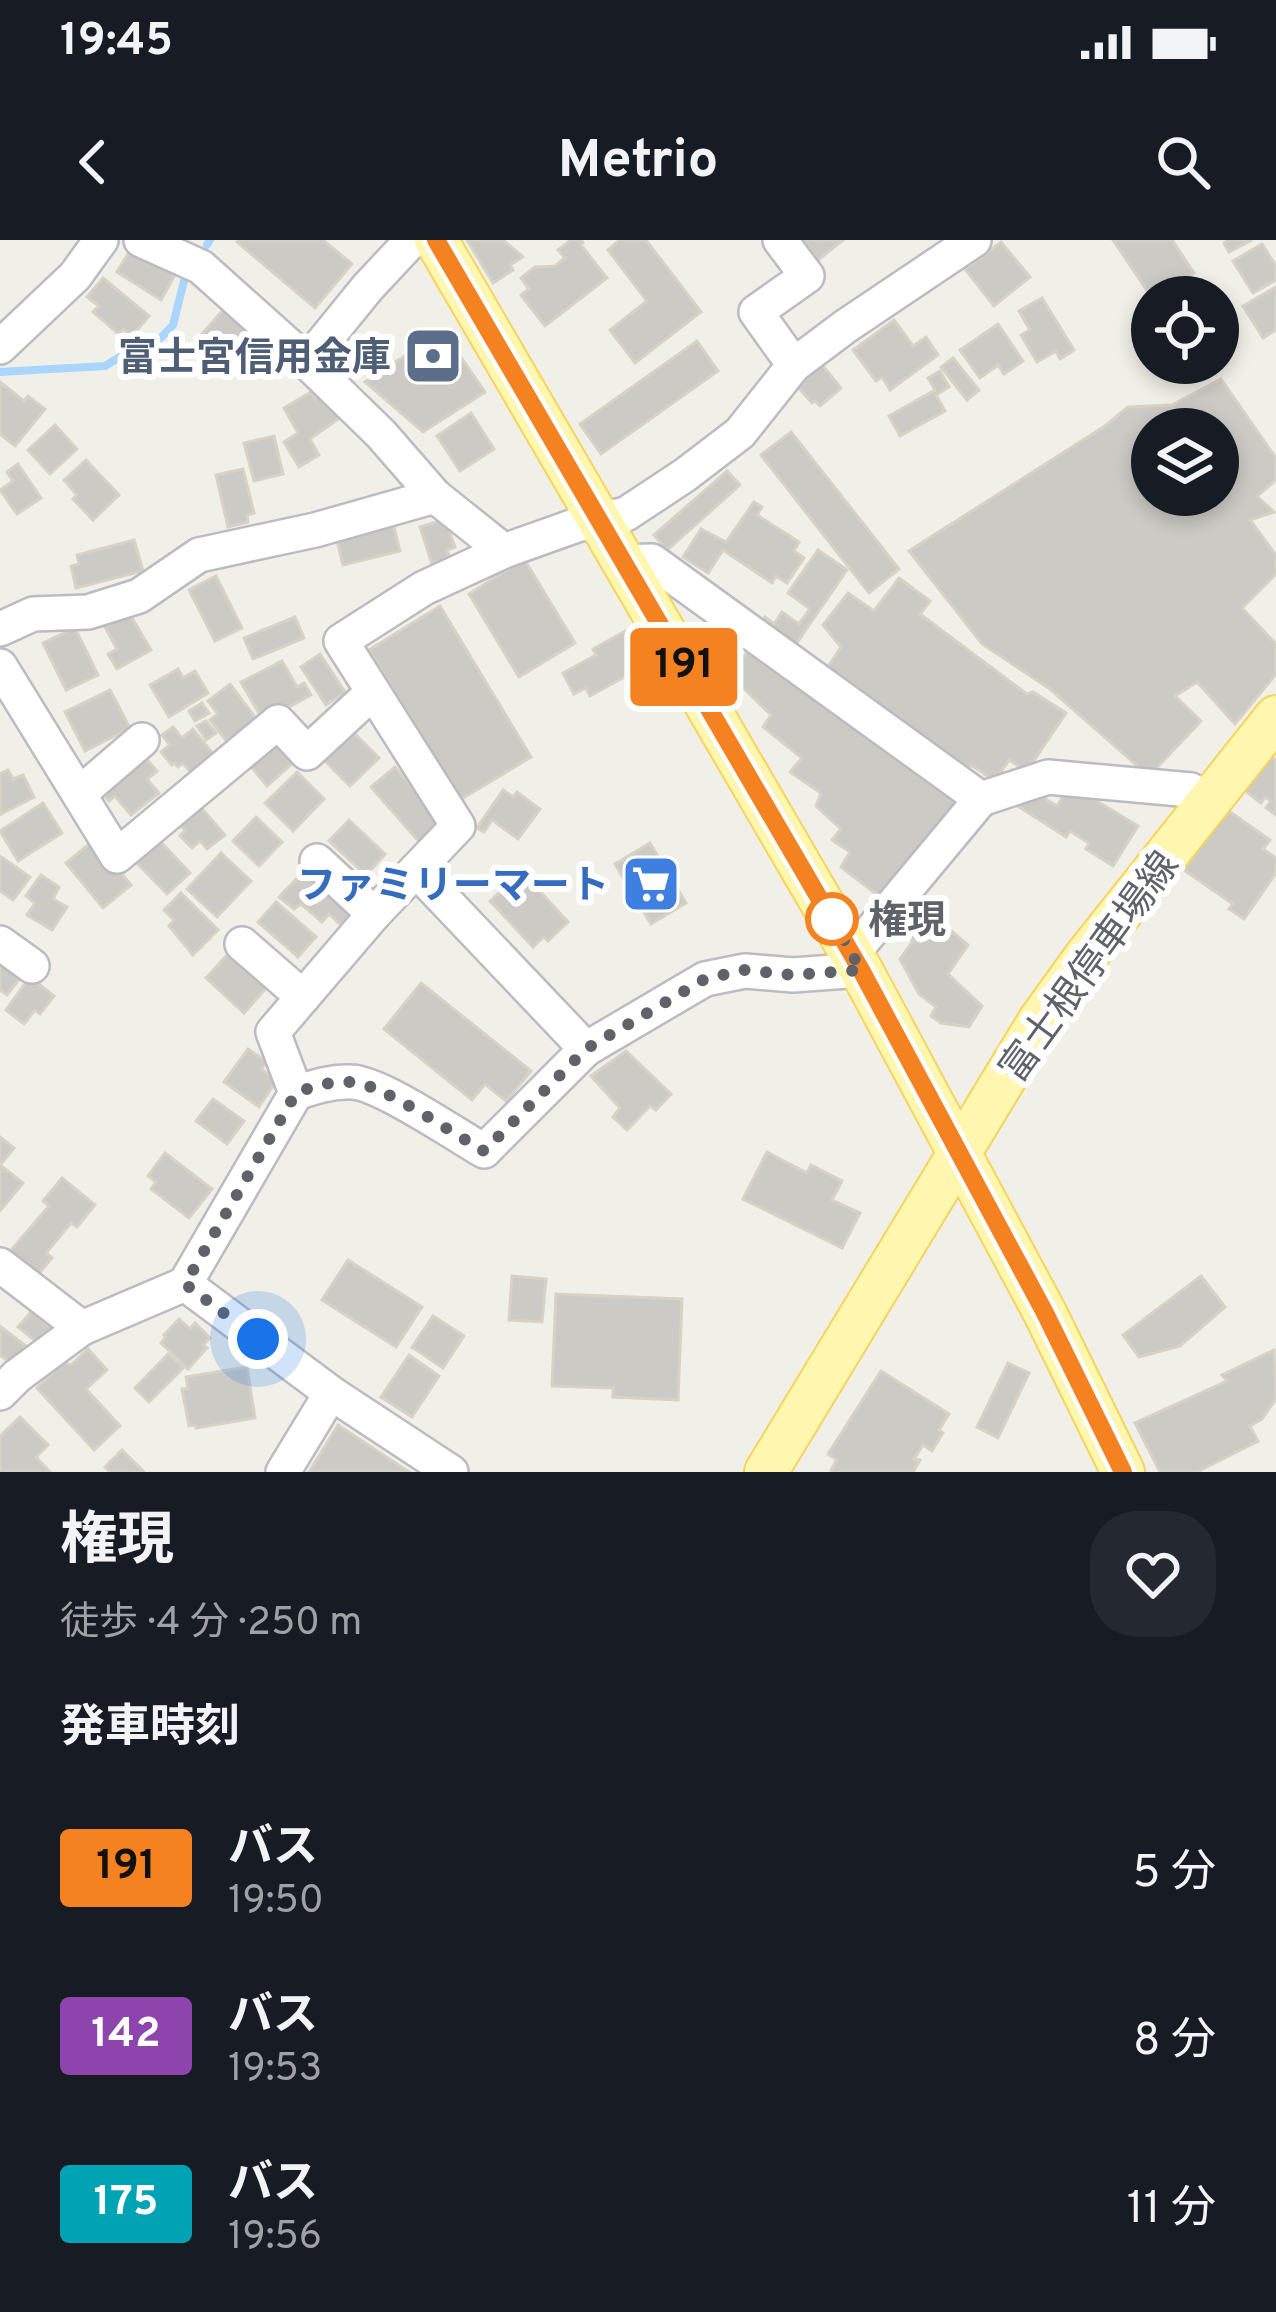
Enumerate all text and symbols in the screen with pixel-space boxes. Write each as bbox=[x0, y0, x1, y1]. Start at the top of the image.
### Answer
text: 19:45 bbox=[60, 14, 173, 71]
text: Metrio bbox=[558, 128, 718, 197]
icon: back bbox=[60, 129, 126, 195]
icon: search bbox=[1150, 129, 1216, 195]
map controls bbox=[1131, 276, 1239, 516]
button: locate bbox=[1131, 276, 1239, 384]
bank icon: 富士宮信用金庫 bbox=[402, 325, 464, 387]
place label: 富士宮信用金庫 bbox=[118, 336, 391, 385]
button: layers bbox=[1131, 408, 1239, 516]
line badge: 191 bbox=[615, 628, 753, 706]
text: 191 bbox=[654, 640, 714, 693]
street label: 富士根停車場線 bbox=[992, 844, 1192, 1093]
supermarket icon: ファミリーマート bbox=[620, 853, 682, 915]
place label: ファミリーマート bbox=[297, 864, 609, 913]
marker: 権現 bbox=[807, 894, 857, 944]
place label: 権現 bbox=[868, 899, 946, 948]
your location bbox=[228, 1309, 288, 1369]
text: 権現 bbox=[60, 1508, 174, 1580]
button: heart bbox=[1090, 1511, 1216, 1637]
text: 徒歩 · 4 分 · 250 m bbox=[60, 1600, 362, 1649]
text: 発車時刻 bbox=[60, 1701, 240, 1758]
text: バス bbox=[228, 1821, 318, 1878]
text: 191 bbox=[96, 1841, 156, 1894]
text: 5 分 bbox=[1132, 1846, 1216, 1903]
text: 19:50 bbox=[228, 1878, 324, 1927]
text: バス bbox=[228, 1989, 318, 2046]
text: 142 bbox=[91, 2009, 161, 2062]
text: 8 分 bbox=[1133, 2014, 1216, 2071]
text: 19:53 bbox=[228, 2046, 322, 2095]
text: バス bbox=[228, 2157, 318, 2214]
text: 175 bbox=[94, 2177, 158, 2230]
text: 11 分 bbox=[1127, 2182, 1216, 2239]
text: 19:56 bbox=[228, 2214, 322, 2263]

